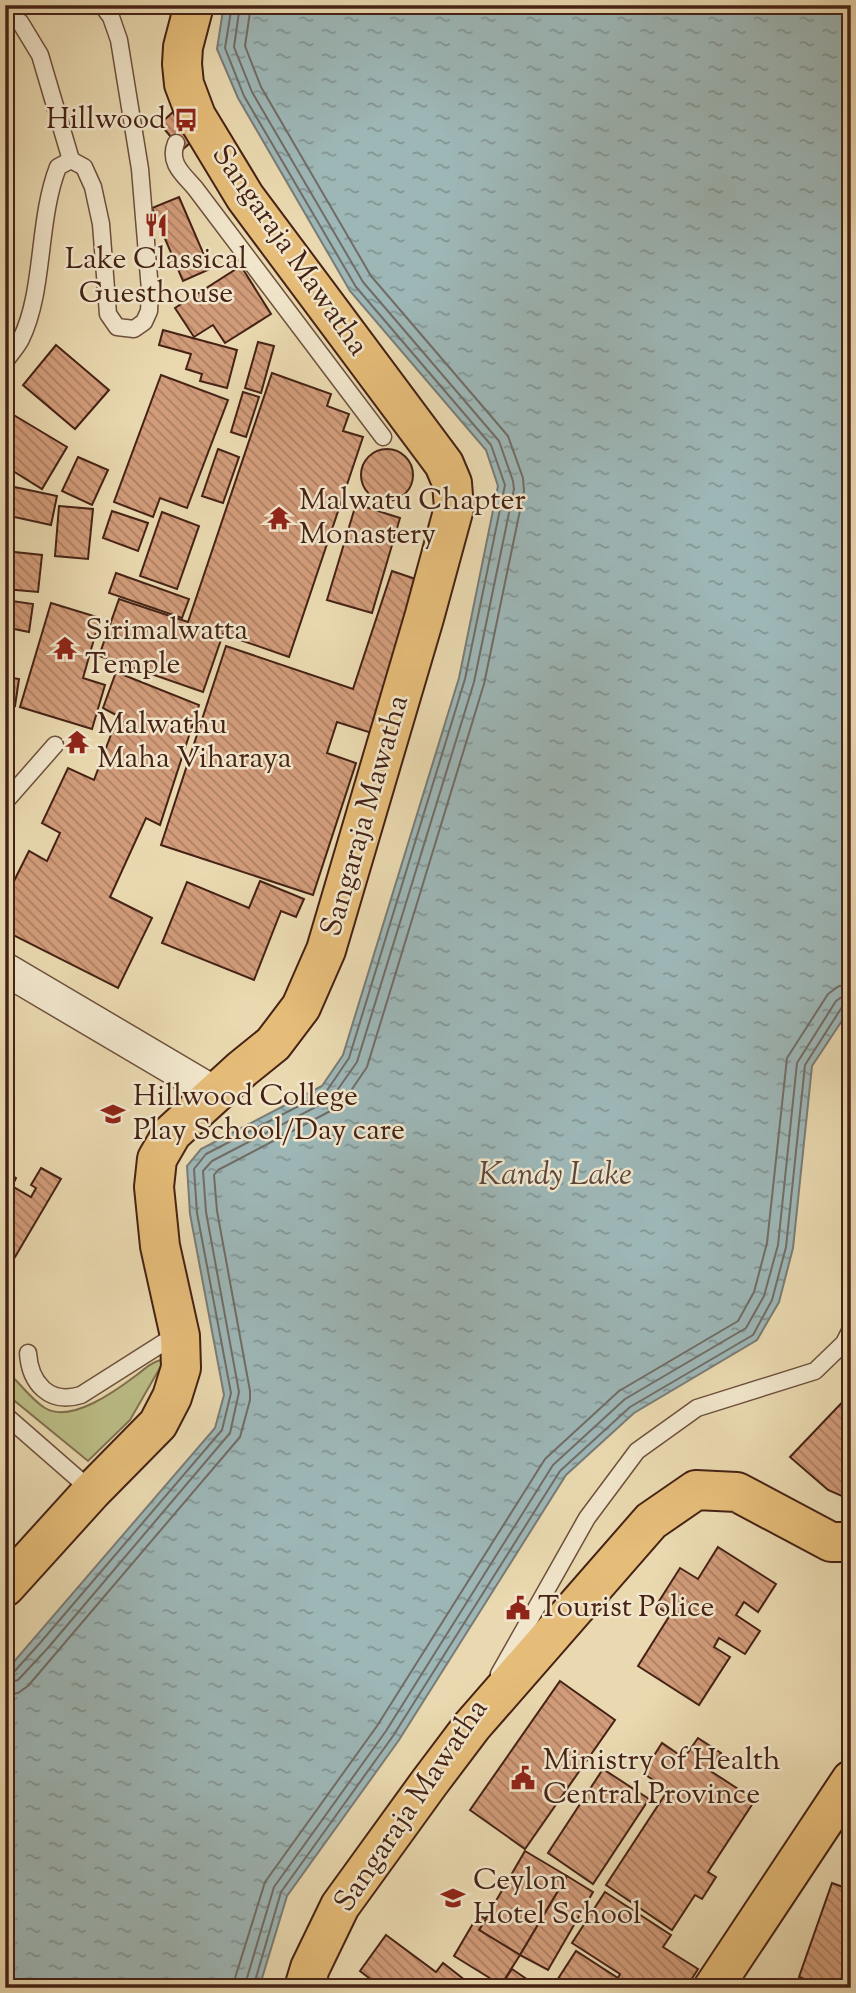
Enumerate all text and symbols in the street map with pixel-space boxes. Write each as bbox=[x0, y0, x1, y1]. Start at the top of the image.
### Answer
place label: Hillwood bbox=[46, 99, 166, 142]
bus stop icon: Hillwood bbox=[172, 106, 200, 134]
street label: Sangaraja Mawatha bbox=[200, 137, 378, 366]
restaurant icon: Lake Classical Guesthouse bbox=[142, 211, 170, 239]
place label: Lake Classical Guesthouse bbox=[65, 239, 247, 316]
place label: Malwatu Chapter Monastery bbox=[299, 480, 526, 557]
temple icon: Malwatu Chapter Monastery bbox=[265, 504, 293, 532]
place label: Sirimalwatta Temple bbox=[85, 610, 248, 687]
temple icon: Sirimalwatta Temple bbox=[51, 634, 79, 662]
street label: Sangaraja Mawatha bbox=[311, 690, 421, 942]
place label: Malwathu Maha Viharaya bbox=[97, 704, 292, 781]
temple icon: Malwathu Maha Viharaya bbox=[63, 728, 91, 756]
place label: Hillwood College Play School/Day care bbox=[133, 1076, 405, 1153]
school or university icon: Hillwood College Play School/Day care bbox=[99, 1100, 127, 1128]
water label: Kandy Lake bbox=[478, 1153, 632, 1199]
place label: Tourist Police bbox=[538, 1587, 715, 1630]
public building icon: Tourist Police bbox=[504, 1594, 532, 1622]
street label: Sangaraja Mawatha bbox=[325, 1691, 500, 1921]
place label: Ministry of Health Central Province bbox=[543, 1740, 781, 1817]
public building icon: Ministry of Health Central Province bbox=[509, 1764, 537, 1792]
place label: Ceylon Hotel School bbox=[473, 1860, 641, 1937]
school or university icon: Ceylon Hotel School bbox=[439, 1884, 467, 1912]

